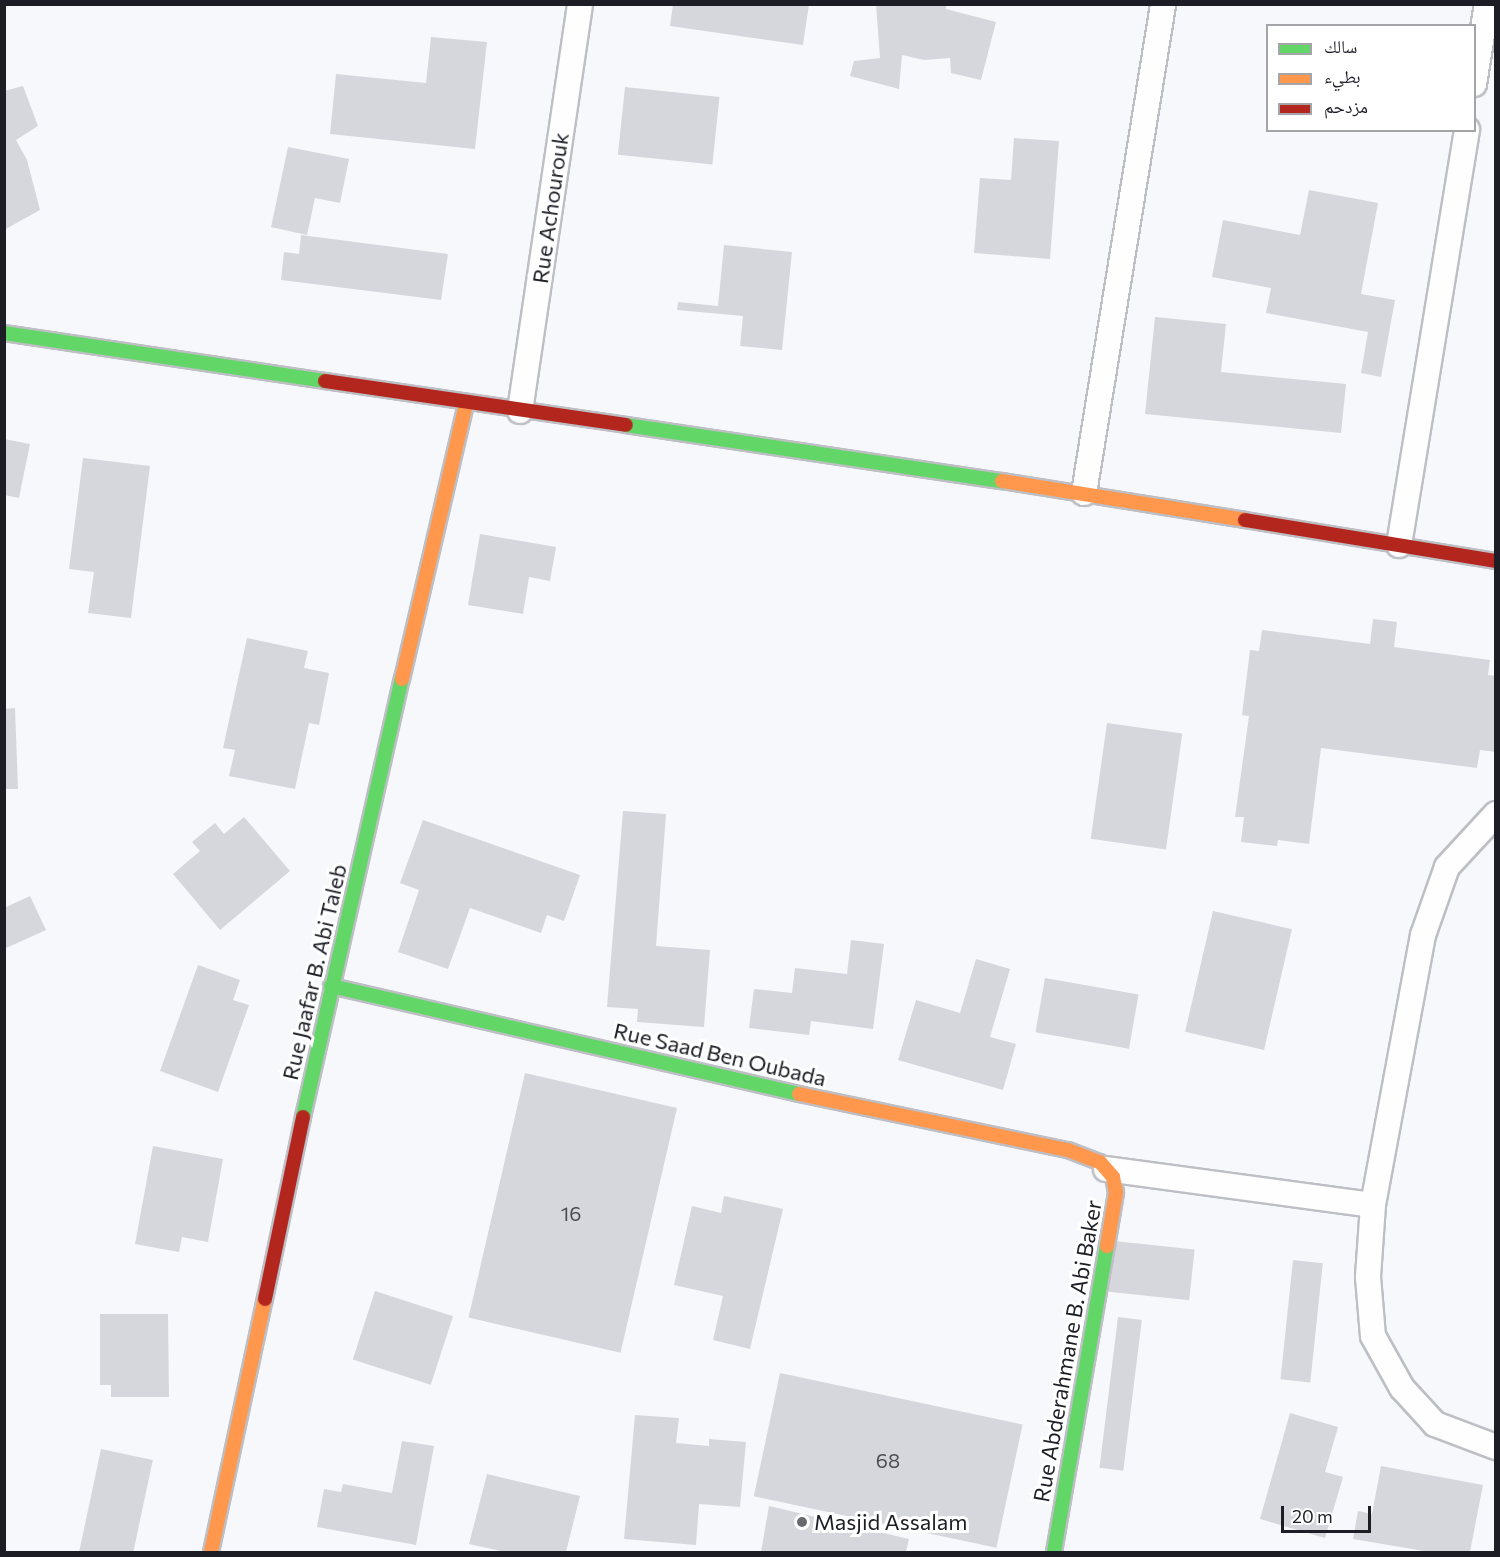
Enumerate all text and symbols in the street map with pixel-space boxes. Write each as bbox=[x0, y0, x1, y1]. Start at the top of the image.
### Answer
legend bbox=[1266, 24, 1476, 132]
text: سالك bbox=[1324, 35, 1357, 57]
text: بطيء bbox=[1324, 65, 1361, 87]
text: مزدحم bbox=[1324, 95, 1368, 117]
street label: Rue Achourouk bbox=[526, 131, 574, 285]
street label: Rue Jaafar B. Abi Taleb bbox=[276, 862, 352, 1082]
street label: Rue Saad Ben Oubada bbox=[611, 1017, 829, 1091]
street label: Rue Abderahmane B. Abi Baker bbox=[1027, 1198, 1107, 1504]
house number: 16 bbox=[561, 1201, 581, 1225]
house number: 68 bbox=[876, 1448, 900, 1472]
scale bar bbox=[1284, 1494, 1374, 1532]
text: 20 m bbox=[1292, 1505, 1333, 1527]
place label: Masjid Assalam bbox=[814, 1509, 968, 1535]
marker: Masjid Assalam bbox=[795, 1515, 809, 1529]

